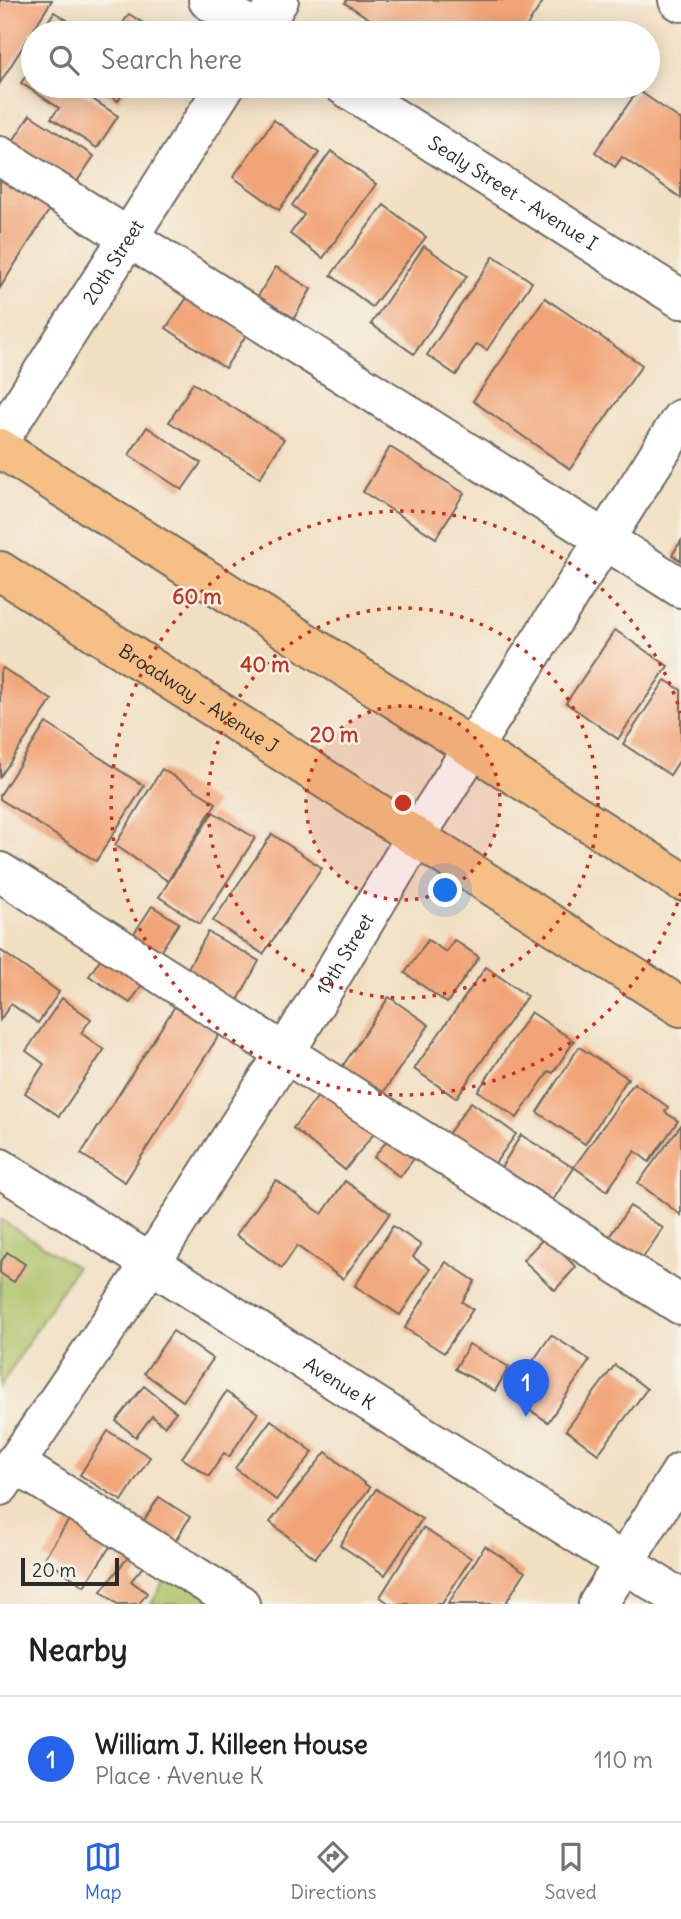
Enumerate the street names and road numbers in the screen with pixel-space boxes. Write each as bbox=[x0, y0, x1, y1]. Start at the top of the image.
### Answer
street label: Sealy Street - Avenue I bbox=[424, 130, 602, 255]
street label: 20th Street bbox=[77, 215, 149, 309]
street label: Broadway - Avenue J bbox=[115, 638, 283, 758]
street label: 19th Street bbox=[311, 909, 379, 999]
street label: Avenue K bbox=[299, 1351, 380, 1415]

